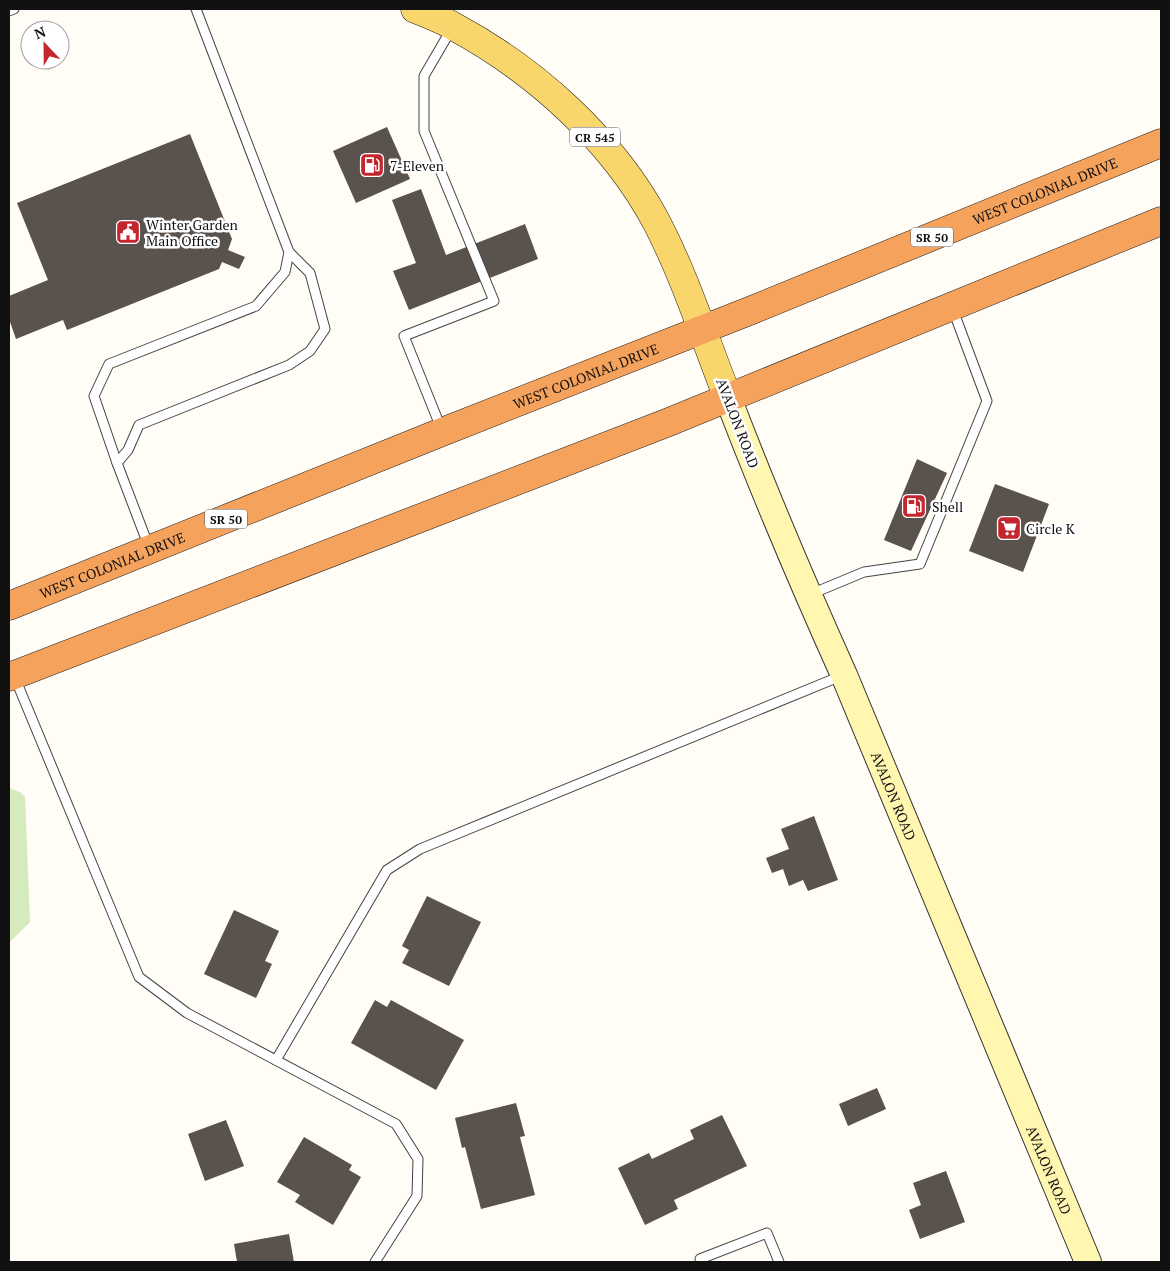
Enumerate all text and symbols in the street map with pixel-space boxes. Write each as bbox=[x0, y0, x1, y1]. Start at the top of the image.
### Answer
north arrow bbox=[20, 20, 70, 70]
text: N bbox=[31, 22, 49, 43]
road number: CR 545 bbox=[570, 128, 620, 146]
fuel station icon: 7-Eleven bbox=[359, 152, 385, 178]
street label: WEST COLONIAL DRIVE bbox=[969, 152, 1120, 229]
place label: 7-Eleven bbox=[390, 156, 445, 175]
place label: Winter Garden Main Office bbox=[146, 215, 239, 250]
public building icon: Winter Garden Main Office bbox=[115, 219, 141, 245]
road number: SR 50 bbox=[911, 228, 953, 246]
street label: WEST COLONIAL DRIVE bbox=[510, 338, 661, 413]
street label: AVALON ROAD bbox=[712, 375, 764, 471]
fuel station icon: Shell bbox=[901, 493, 927, 519]
place label: Shell bbox=[932, 497, 963, 516]
road number: SR 50 bbox=[205, 509, 247, 528]
supermarket icon: Circle K bbox=[996, 515, 1022, 541]
place label: Circle K bbox=[1026, 519, 1076, 538]
street label: WEST COLONIAL DRIVE bbox=[37, 527, 187, 602]
street label: AVALON ROAD bbox=[867, 748, 921, 843]
street label: AVALON ROAD bbox=[1023, 1122, 1077, 1217]

